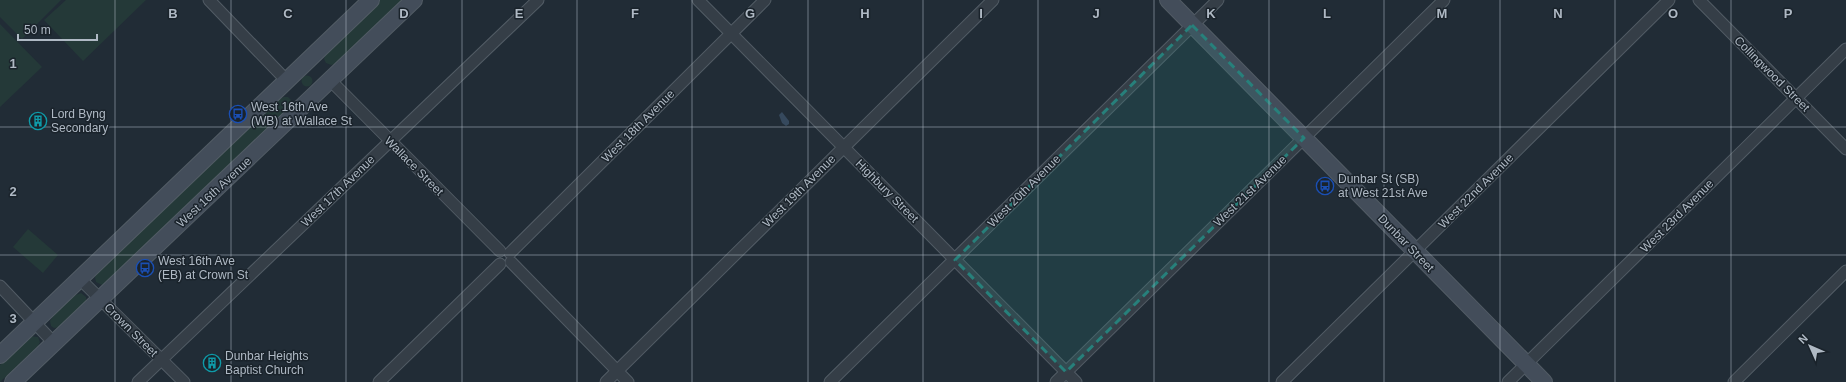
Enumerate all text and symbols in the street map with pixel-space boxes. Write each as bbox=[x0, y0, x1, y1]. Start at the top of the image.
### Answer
text: B bbox=[168, 6, 178, 21]
text: C bbox=[283, 6, 293, 21]
text: D bbox=[399, 6, 409, 21]
text: E bbox=[515, 6, 524, 21]
text: F bbox=[631, 6, 639, 21]
text: G bbox=[745, 6, 755, 21]
text: H bbox=[860, 6, 870, 21]
text: I bbox=[979, 6, 983, 21]
text: J bbox=[1092, 6, 1100, 21]
text: K bbox=[1206, 6, 1216, 21]
text: L bbox=[1323, 6, 1331, 21]
text: M bbox=[1437, 6, 1447, 21]
text: N bbox=[1553, 6, 1563, 21]
text: O bbox=[1668, 6, 1678, 21]
text: P bbox=[1784, 6, 1793, 21]
scale bar bbox=[18, 16, 97, 42]
text: 50 m bbox=[24, 23, 51, 37]
street label: Collingwood Street bbox=[1731, 33, 1813, 115]
text: 1 bbox=[9, 56, 17, 71]
street label: West 18th Avenue bbox=[599, 87, 677, 165]
place label: West 16th Ave (WB) at Wallace St bbox=[251, 100, 353, 128]
bus stop icon: West 16th Ave (WB) at Wallace St bbox=[228, 104, 248, 124]
place label: Lord Byng Secondary bbox=[51, 107, 108, 135]
building icon: Lord Byng Secondary bbox=[28, 111, 48, 131]
street label: Wallace Street bbox=[382, 134, 447, 199]
street label: West 22nd Avenue bbox=[1436, 150, 1517, 231]
street label: West 17th Avenue bbox=[298, 152, 378, 230]
street label: West 19th Avenue bbox=[760, 152, 838, 230]
street label: West 20th Avenue bbox=[985, 152, 1063, 230]
street label: West 21st Avenue bbox=[1211, 152, 1290, 229]
street label: West 16th Avenue bbox=[174, 154, 254, 230]
street label: Highbury Street bbox=[853, 157, 922, 226]
place label: Dunbar St (SB) at West 21st Ave bbox=[1338, 172, 1428, 200]
bus stop icon: Dunbar St (SB) at West 21st Ave bbox=[1315, 176, 1335, 196]
street label: West 23rd Avenue bbox=[1638, 176, 1717, 255]
text: 2 bbox=[9, 184, 17, 199]
street label: Dunbar Street bbox=[1375, 211, 1437, 275]
place label: West 16th Ave (EB) at Crown St bbox=[158, 254, 249, 282]
bus stop icon: West 16th Ave (EB) at Crown St bbox=[135, 258, 155, 278]
street label: Crown Street bbox=[101, 300, 161, 360]
text: 3 bbox=[9, 311, 17, 326]
north arrow bbox=[1790, 326, 1830, 366]
text: N bbox=[1796, 332, 1810, 346]
place label: Dunbar Heights Baptist Church bbox=[225, 349, 308, 377]
building icon: Dunbar Heights Baptist Church bbox=[202, 353, 222, 373]

